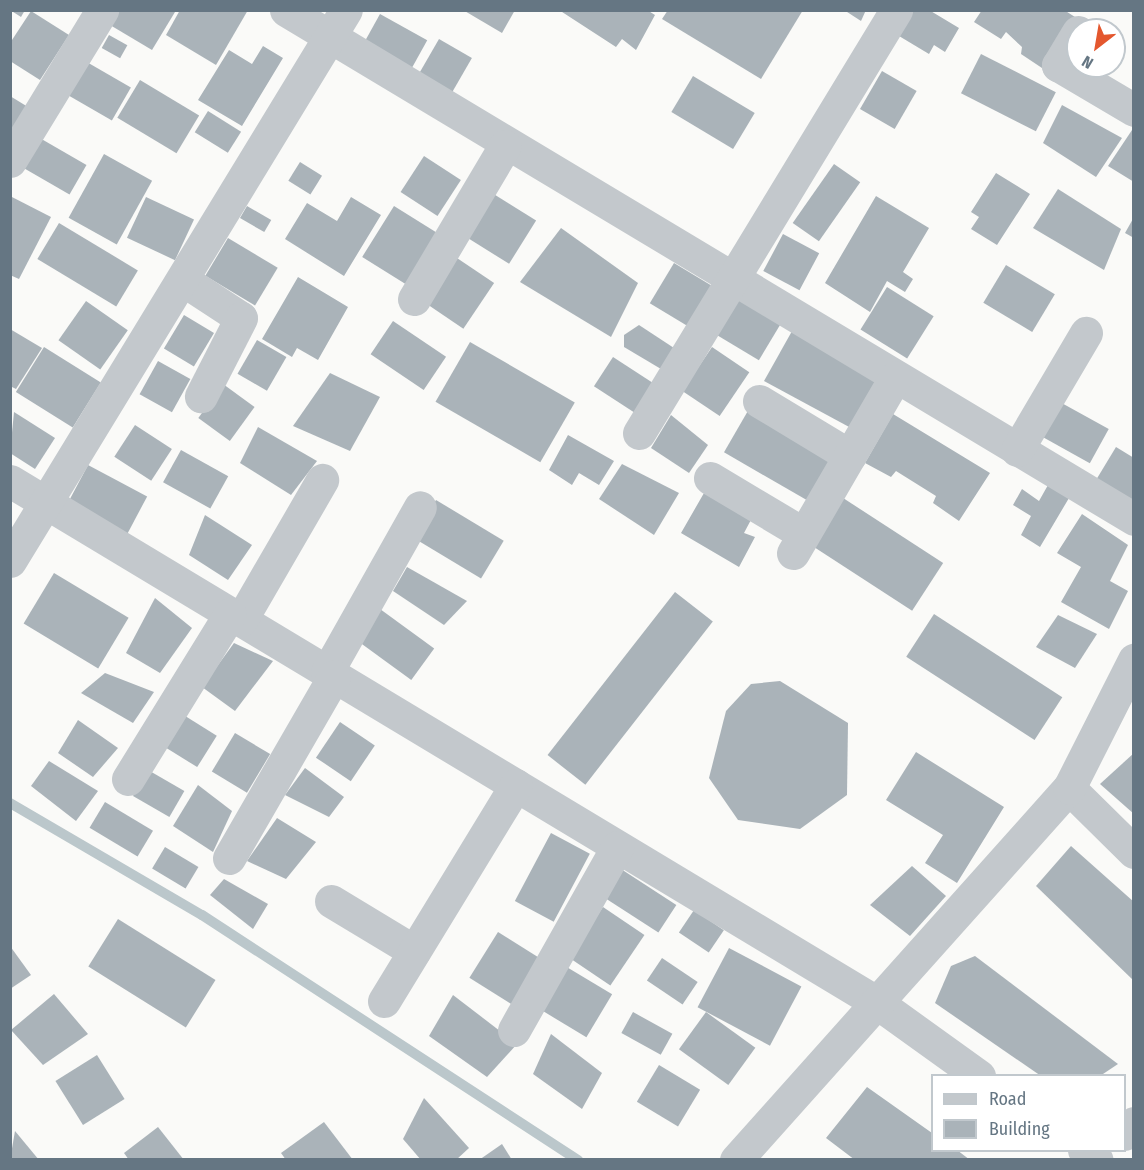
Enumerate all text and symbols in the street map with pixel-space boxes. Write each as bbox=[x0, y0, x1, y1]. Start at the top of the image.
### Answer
north arrow bbox=[1066, 18, 1126, 78]
text: N bbox=[1078, 52, 1097, 73]
legend bbox=[931, 1074, 1126, 1152]
text: Road bbox=[989, 1088, 1026, 1110]
text: Building bbox=[989, 1118, 1050, 1140]

